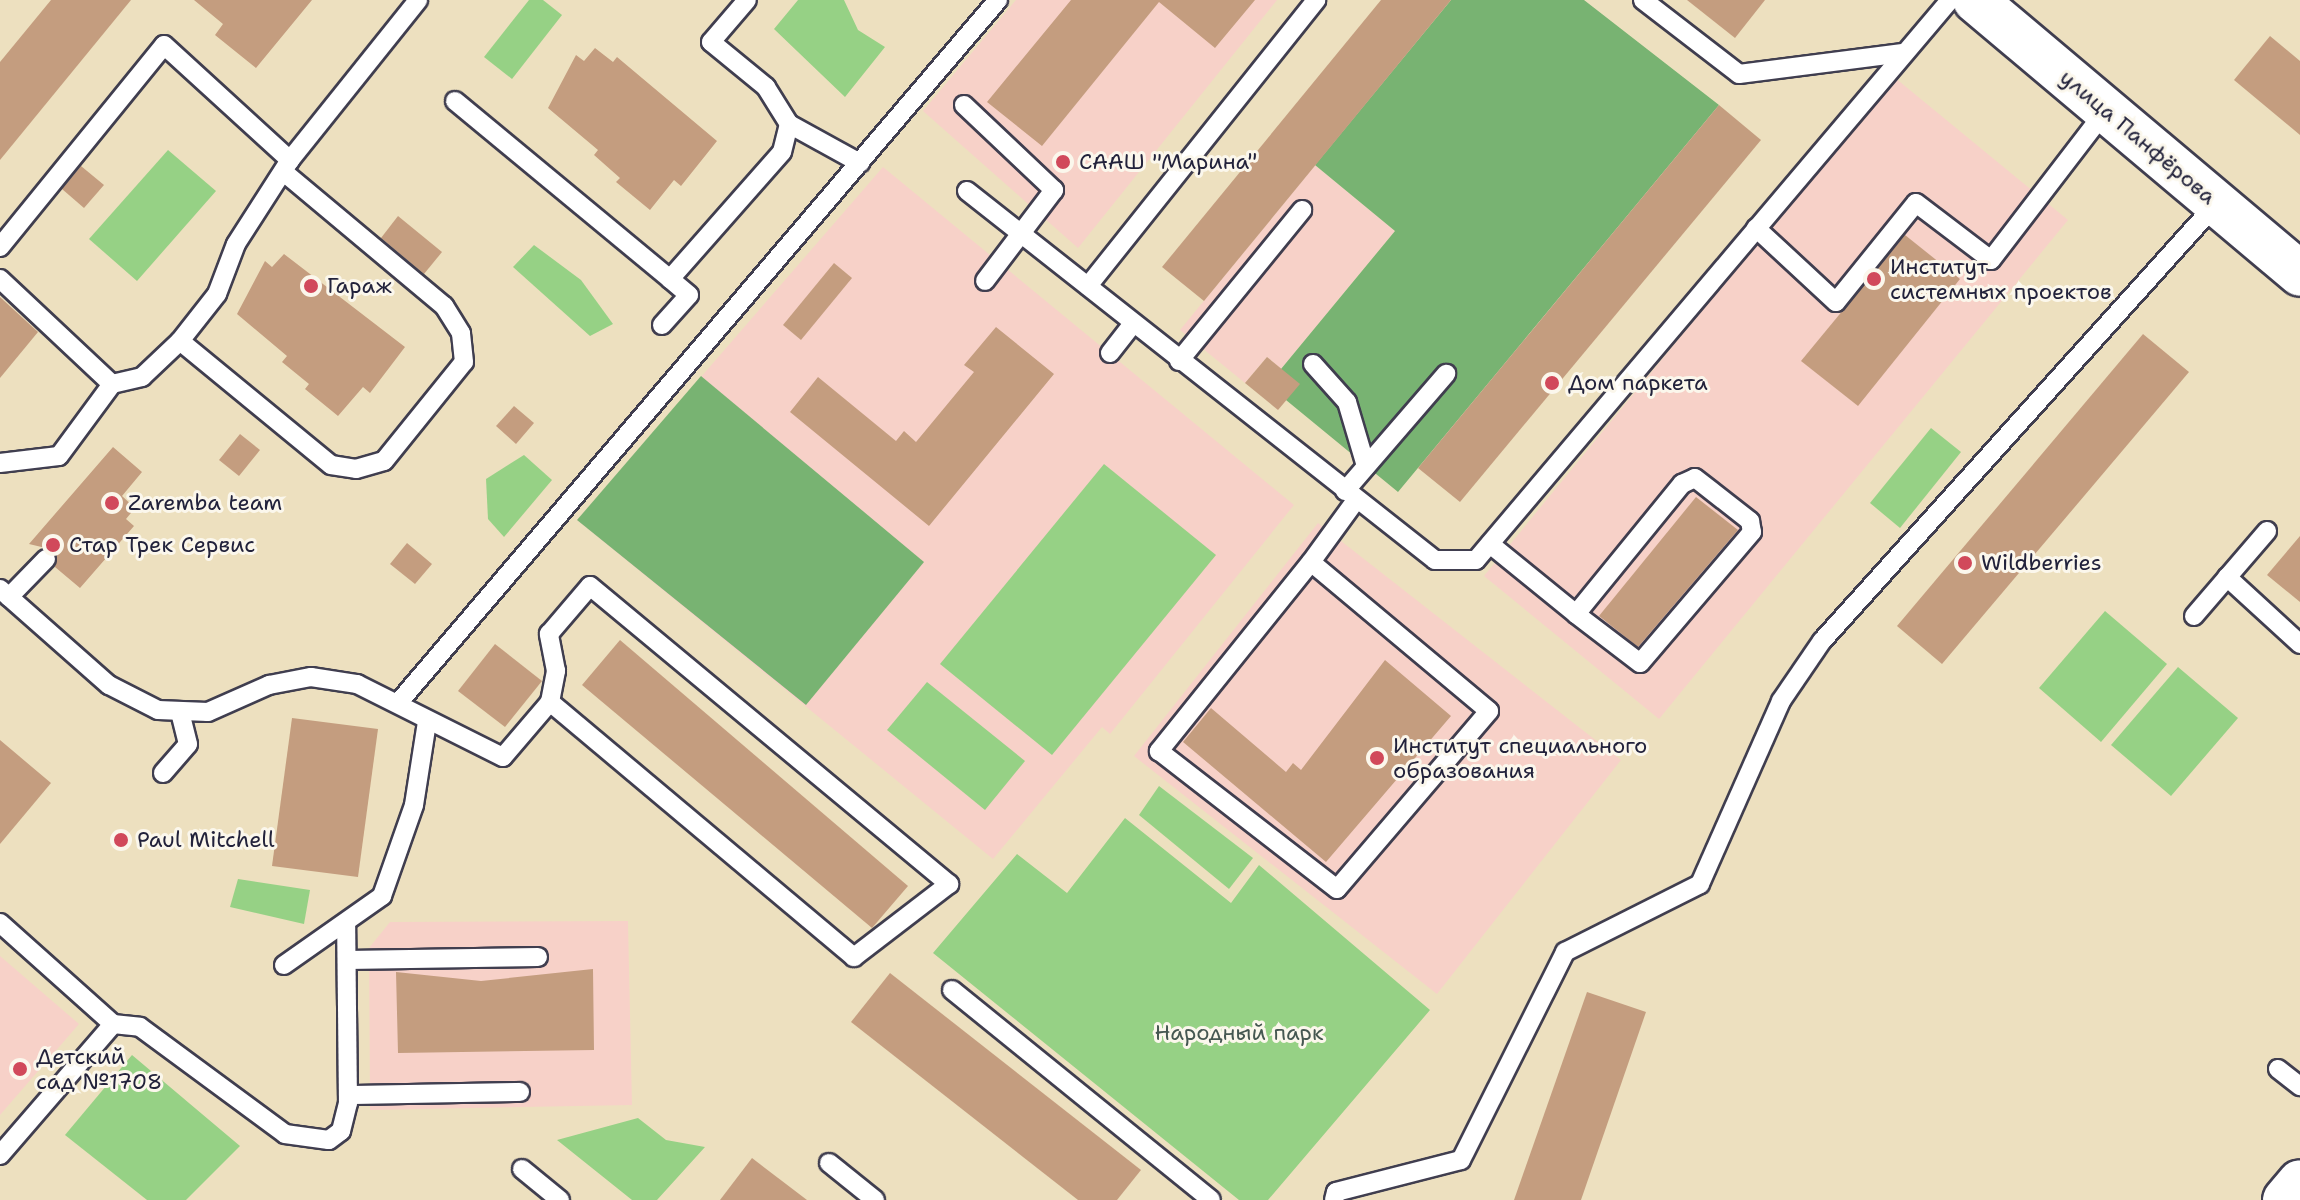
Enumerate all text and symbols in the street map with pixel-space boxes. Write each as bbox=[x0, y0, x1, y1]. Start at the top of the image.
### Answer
street label: улица Панфёрова bbox=[2055, 64, 2221, 210]
place label: СААШ "Марина" bbox=[1079, 149, 1257, 175]
marker: СААШ "Марина" bbox=[1054, 153, 1072, 171]
place label: Институт системных проектов bbox=[1890, 253, 2112, 304]
marker: Институт системных проектов bbox=[1865, 270, 1883, 288]
place label: Гараж bbox=[327, 273, 392, 299]
marker: Гараж bbox=[302, 277, 320, 295]
place label: Дом паркета bbox=[1568, 370, 1708, 396]
marker: Дом паркета bbox=[1543, 374, 1561, 392]
place label: Zaremba team bbox=[128, 490, 282, 516]
marker: Zaremba team bbox=[103, 494, 121, 512]
place label: Стар Трек Сервис bbox=[69, 532, 255, 558]
marker: Стар Трек Сервис bbox=[44, 536, 62, 554]
place label: Wildberries bbox=[1981, 550, 2102, 576]
marker: Wildberries bbox=[1956, 554, 1974, 572]
place label: Институт специального образования bbox=[1393, 732, 1647, 784]
marker: Институт специального образования bbox=[1368, 749, 1386, 767]
place label: Paul Mitchell bbox=[137, 827, 275, 853]
marker: Paul Mitchell bbox=[112, 831, 130, 849]
park label: Народный парк bbox=[1154, 1020, 1324, 1046]
place label: Детский сад №1708 bbox=[36, 1043, 162, 1094]
marker: Детский сад №1708 bbox=[11, 1060, 29, 1078]

